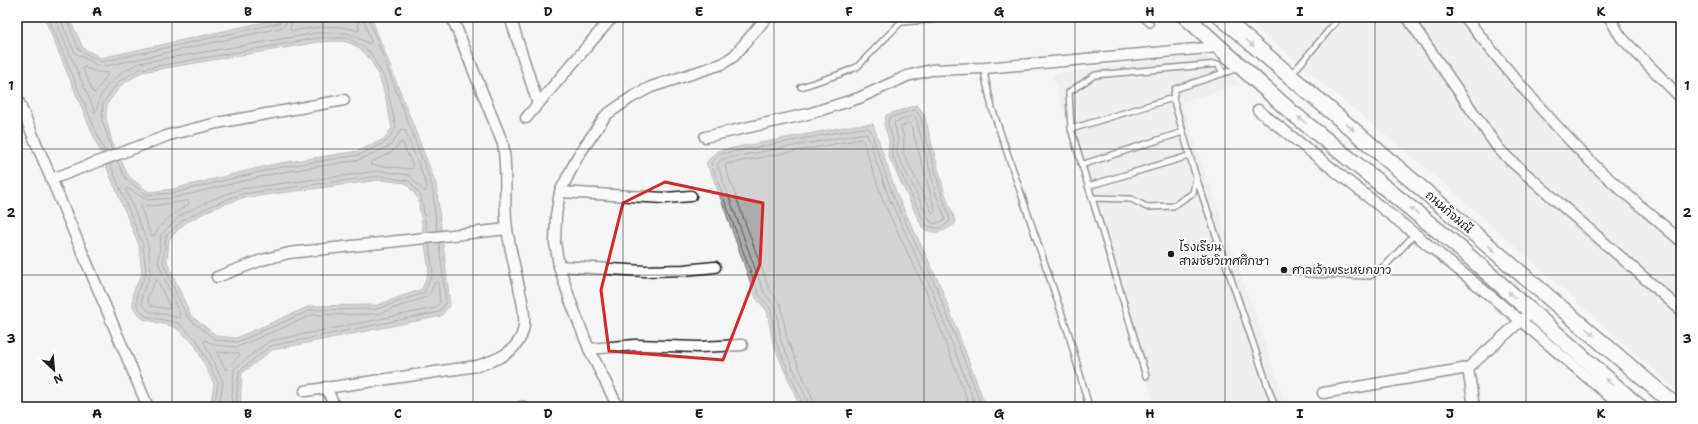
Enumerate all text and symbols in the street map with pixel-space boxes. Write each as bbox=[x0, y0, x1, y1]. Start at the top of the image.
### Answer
text: A bbox=[92, 3, 102, 20]
text: B bbox=[244, 3, 252, 20]
text: C bbox=[394, 3, 402, 20]
text: D bbox=[543, 3, 553, 20]
text: E bbox=[695, 3, 704, 20]
text: F bbox=[845, 3, 853, 20]
text: G bbox=[994, 3, 1005, 20]
text: H bbox=[1145, 3, 1155, 20]
text: I bbox=[1296, 3, 1304, 20]
text: J bbox=[1446, 3, 1454, 20]
text: K bbox=[1597, 3, 1606, 20]
one-way arrow bbox=[1245, 38, 1256, 47]
text: 1 bbox=[8, 77, 14, 94]
text: 1 bbox=[1684, 77, 1690, 94]
one-way arrow bbox=[1296, 116, 1307, 125]
one-way arrow bbox=[1344, 122, 1355, 131]
street label: ถนนกิจมณี bbox=[1422, 187, 1476, 237]
text: 2 bbox=[6, 204, 16, 221]
text: 2 bbox=[1682, 204, 1692, 221]
one-way arrow bbox=[1408, 206, 1419, 215]
place label: โรงเรียน สามชัยวิเทศศึกษา bbox=[1179, 239, 1269, 269]
one-way arrow bbox=[1486, 243, 1496, 252]
marker: โรงเรียน สามชัยวิเทศศึกษา bbox=[1166, 249, 1176, 259]
place label: ศาลเจ้าพระหยกขาว bbox=[1292, 262, 1391, 278]
marker: ศาลเจ้าพระหยกขาว bbox=[1279, 265, 1289, 275]
one-way arrow bbox=[1508, 291, 1517, 300]
one-way arrow bbox=[1584, 328, 1595, 337]
text: 3 bbox=[6, 330, 16, 347]
text: 3 bbox=[1682, 330, 1692, 347]
north arrow bbox=[34, 350, 74, 390]
text: N bbox=[51, 370, 65, 387]
one-way arrow bbox=[1604, 377, 1615, 386]
text: A bbox=[92, 405, 102, 422]
text: B bbox=[244, 405, 252, 422]
text: C bbox=[394, 405, 402, 422]
text: D bbox=[543, 405, 553, 422]
text: E bbox=[695, 405, 704, 422]
text: F bbox=[845, 405, 853, 422]
text: G bbox=[994, 405, 1005, 422]
text: H bbox=[1145, 405, 1155, 422]
text: I bbox=[1296, 405, 1304, 422]
text: J bbox=[1446, 405, 1454, 422]
text: K bbox=[1597, 405, 1606, 422]

